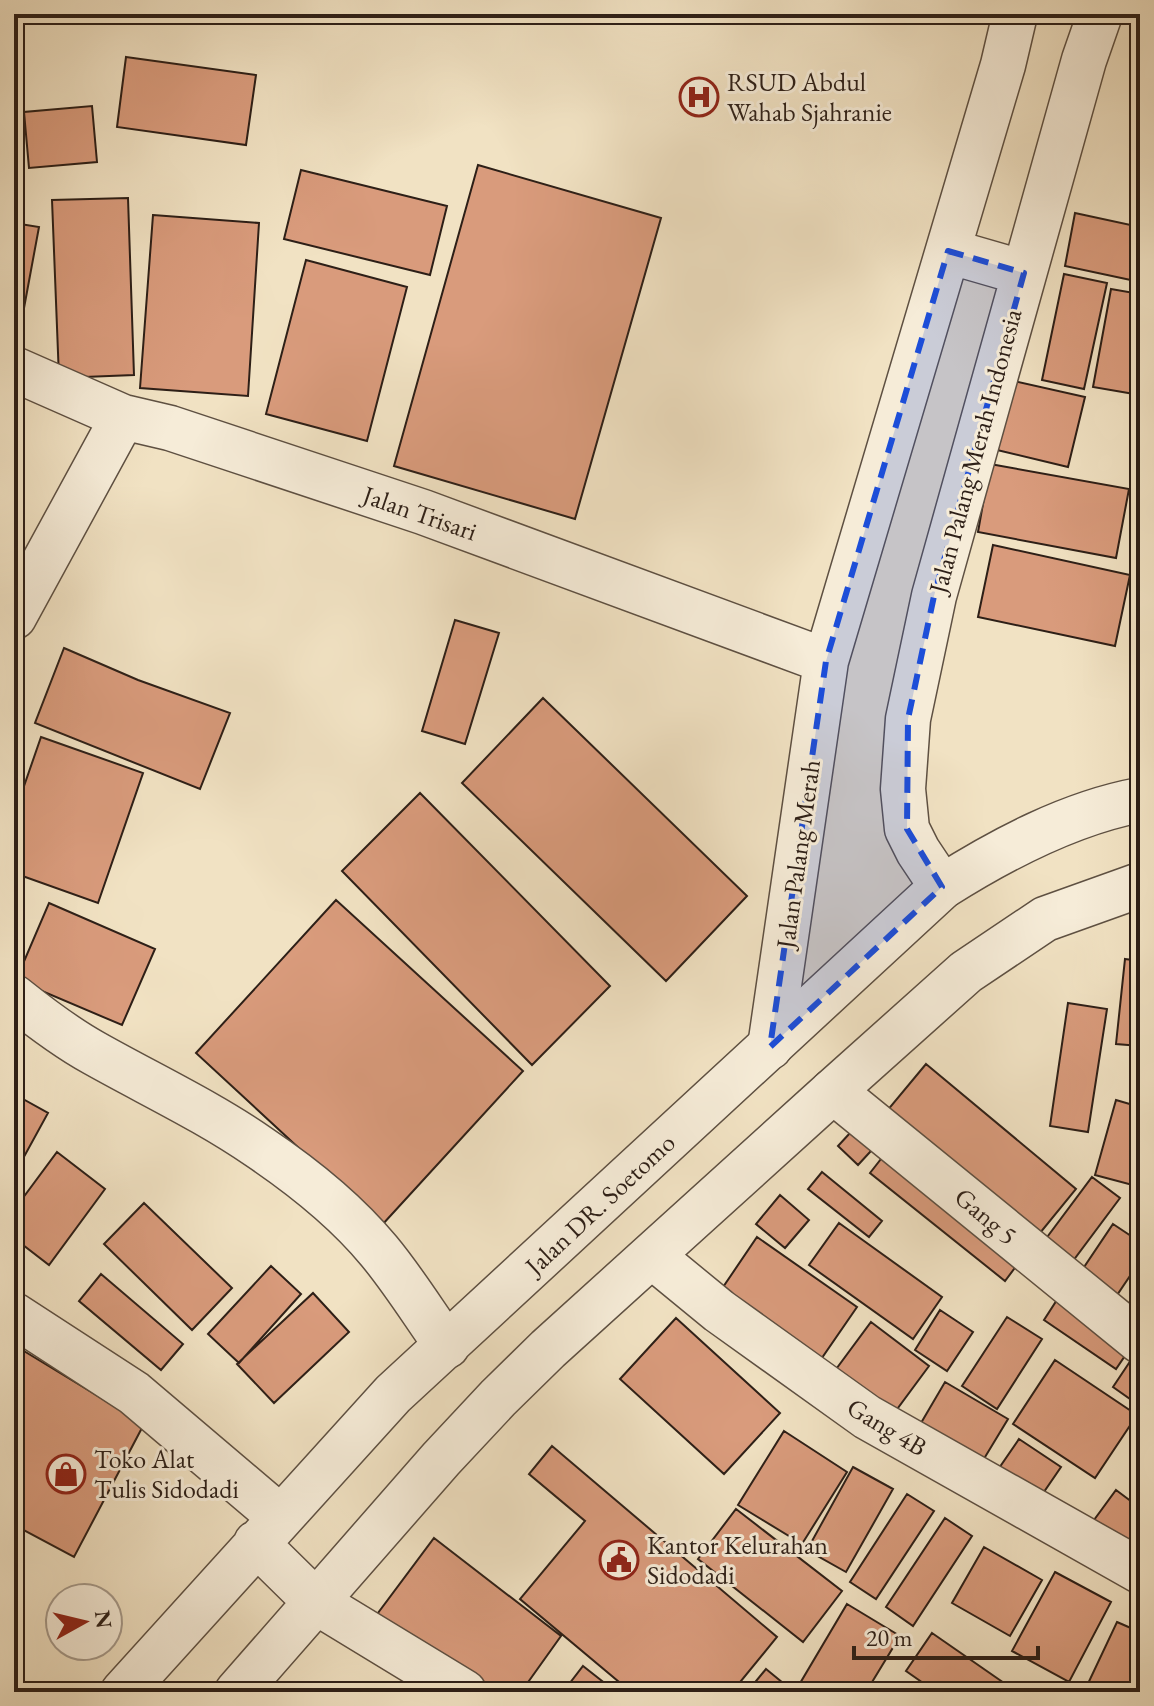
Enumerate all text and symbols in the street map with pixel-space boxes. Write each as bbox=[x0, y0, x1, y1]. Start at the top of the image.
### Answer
place label: RSUD Abdul Wahab Sjahranie bbox=[727, 65, 892, 129]
hospital icon: RSUD Abdul Wahab Sjahranie bbox=[678, 76, 720, 118]
street label: Jalan Palang Merah Indonesia bbox=[920, 304, 1030, 599]
street label: Jalan Trisari bbox=[357, 477, 482, 548]
street label: Jalan Palang Merah bbox=[768, 757, 828, 953]
street label: Jalan DR. Soetomo bbox=[516, 1126, 682, 1284]
street label: Gang 5 bbox=[947, 1180, 1025, 1252]
street label: Gang 4B bbox=[841, 1390, 933, 1464]
place label: Toko Alat Tulis Sidodadi bbox=[94, 1442, 239, 1506]
shop icon: Toko Alat Tulis Sidodadi bbox=[45, 1453, 87, 1495]
place label: Kantor Kelurahan Sidodadi bbox=[647, 1528, 828, 1592]
public building icon: Kantor Kelurahan Sidodadi bbox=[598, 1539, 640, 1581]
north arrow bbox=[44, 1582, 124, 1662]
text: N bbox=[88, 1608, 119, 1630]
scale bar bbox=[854, 1610, 1038, 1660]
text: 20 m bbox=[866, 1622, 913, 1653]

